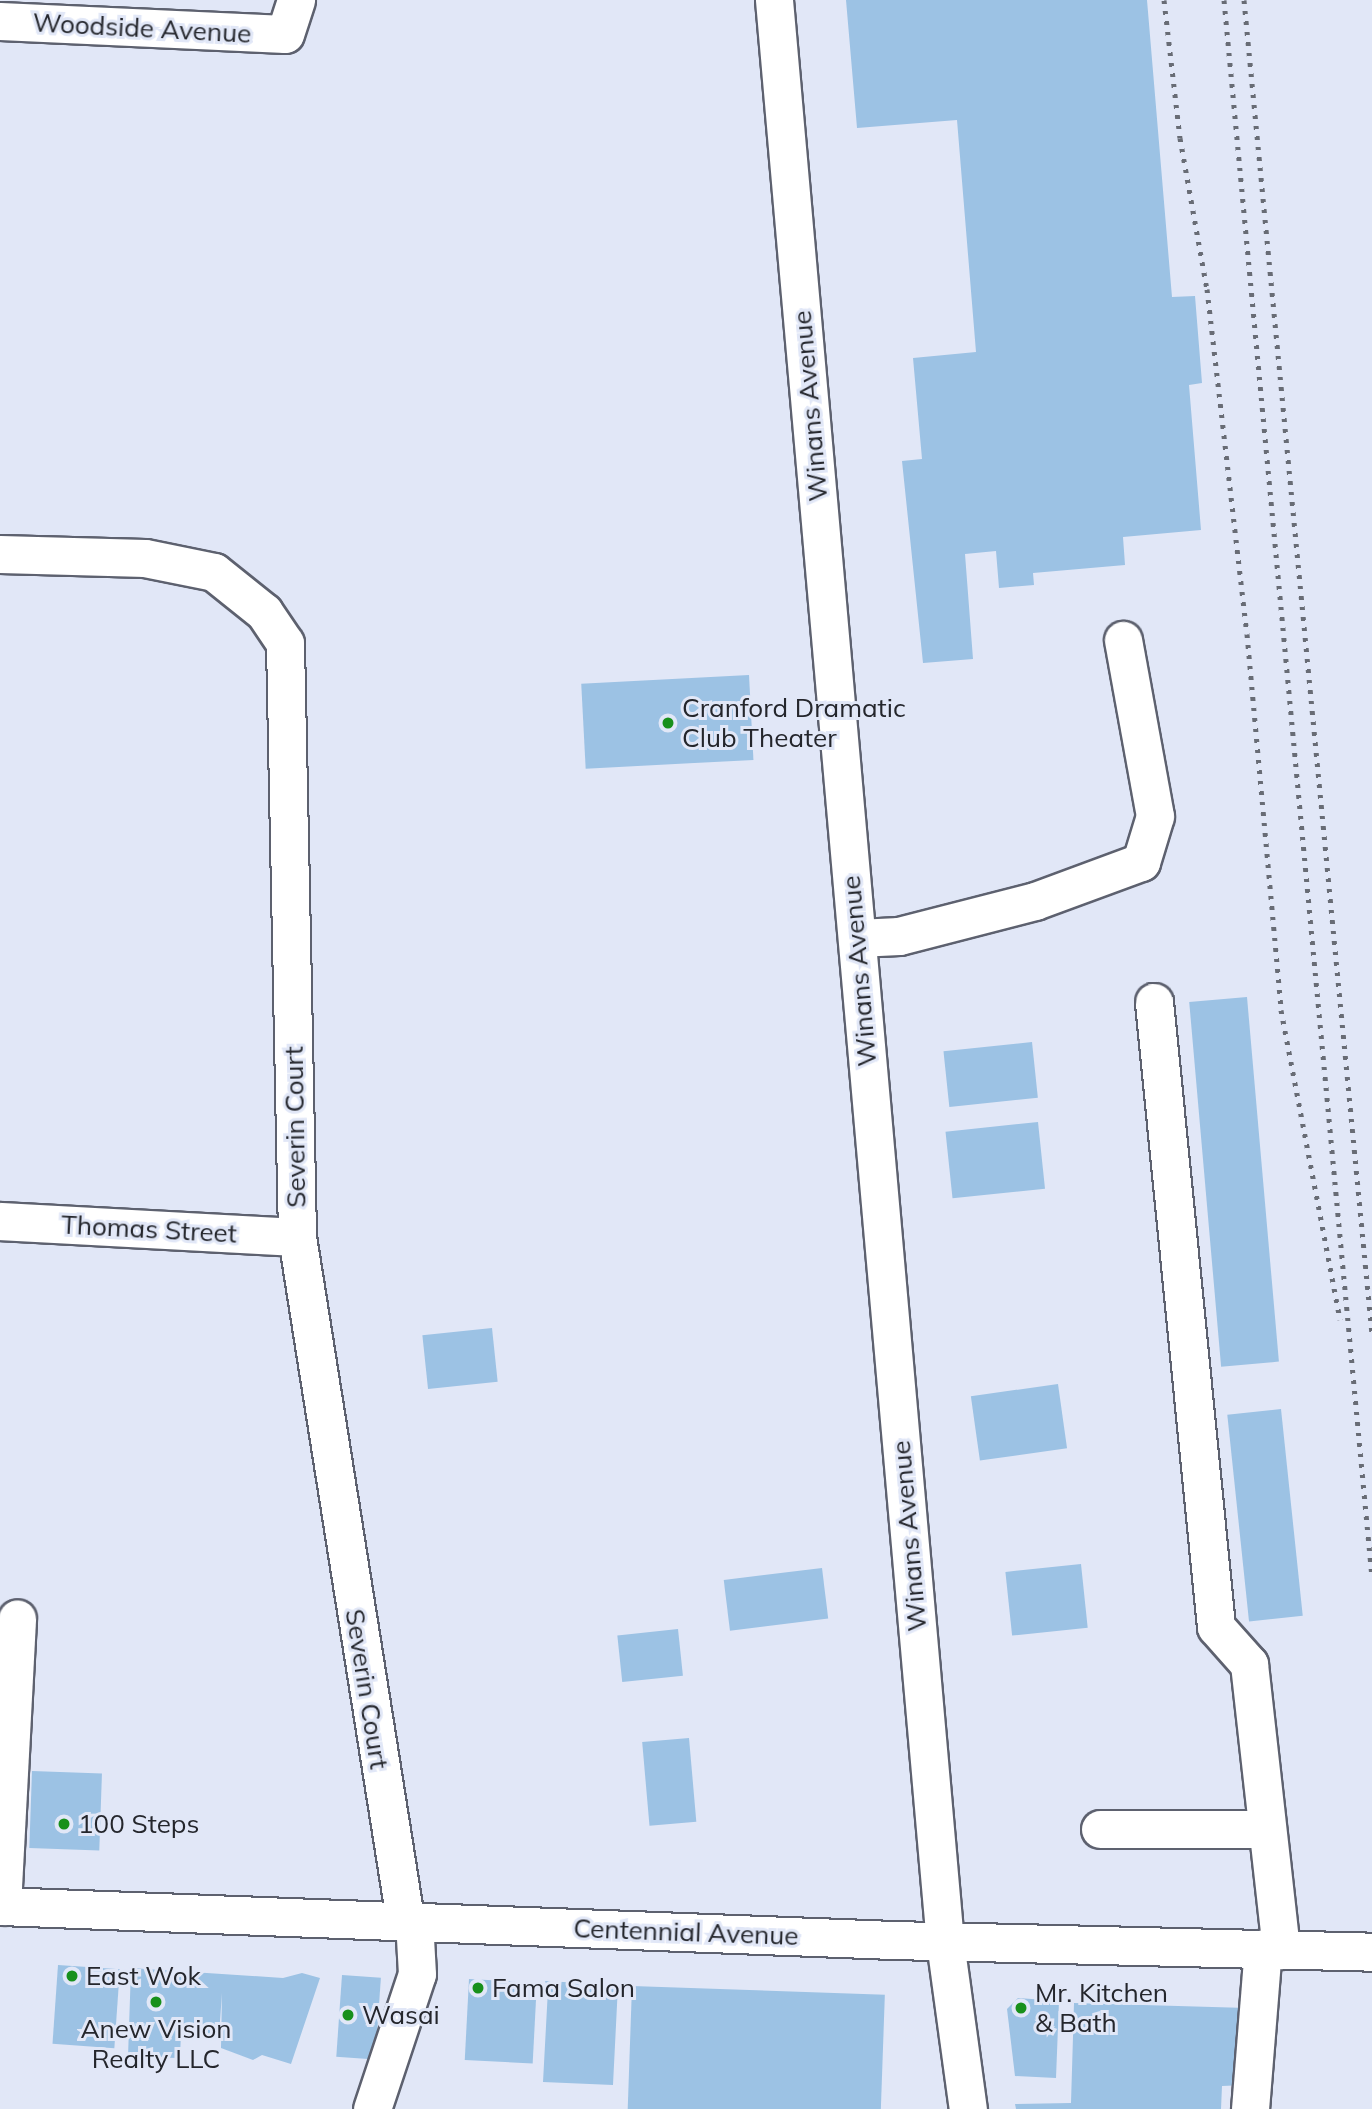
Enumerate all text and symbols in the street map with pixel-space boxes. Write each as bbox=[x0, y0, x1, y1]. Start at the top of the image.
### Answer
street label: Woodside Avenue bbox=[32, 7, 252, 49]
street label: Winans Avenue bbox=[786, 309, 834, 503]
place label: Cranford Dramatic Club Theater bbox=[682, 692, 906, 754]
marker: Cranford Dramatic Club Theater bbox=[660, 715, 676, 731]
street label: Winans Avenue bbox=[835, 874, 883, 1068]
street label: Severin Court bbox=[278, 1046, 312, 1208]
street label: Thomas Street bbox=[60, 1209, 238, 1249]
street label: Winans Avenue bbox=[885, 1439, 933, 1633]
street label: Severin Court bbox=[339, 1607, 395, 1771]
place label: 100 Steps bbox=[78, 1808, 199, 1840]
marker: 100 Steps bbox=[56, 1816, 72, 1832]
street label: Centennial Avenue bbox=[573, 1912, 799, 1952]
place label: East Wok bbox=[86, 1960, 201, 1992]
marker: East Wok bbox=[64, 1968, 80, 1984]
place label: Fama Salon bbox=[492, 1972, 635, 2004]
place label: Mr. Kitchen & Bath bbox=[1035, 1977, 1168, 2038]
marker: Fama Salon bbox=[470, 1980, 486, 1996]
marker: Anew Vision Realty LLC bbox=[148, 1994, 164, 2010]
place label: Wasai bbox=[362, 1999, 440, 2031]
marker: Mr. Kitchen & Bath bbox=[1013, 2000, 1029, 2016]
marker: Wasai bbox=[340, 2007, 356, 2023]
place label: Anew Vision Realty LLC bbox=[80, 2013, 232, 2074]

